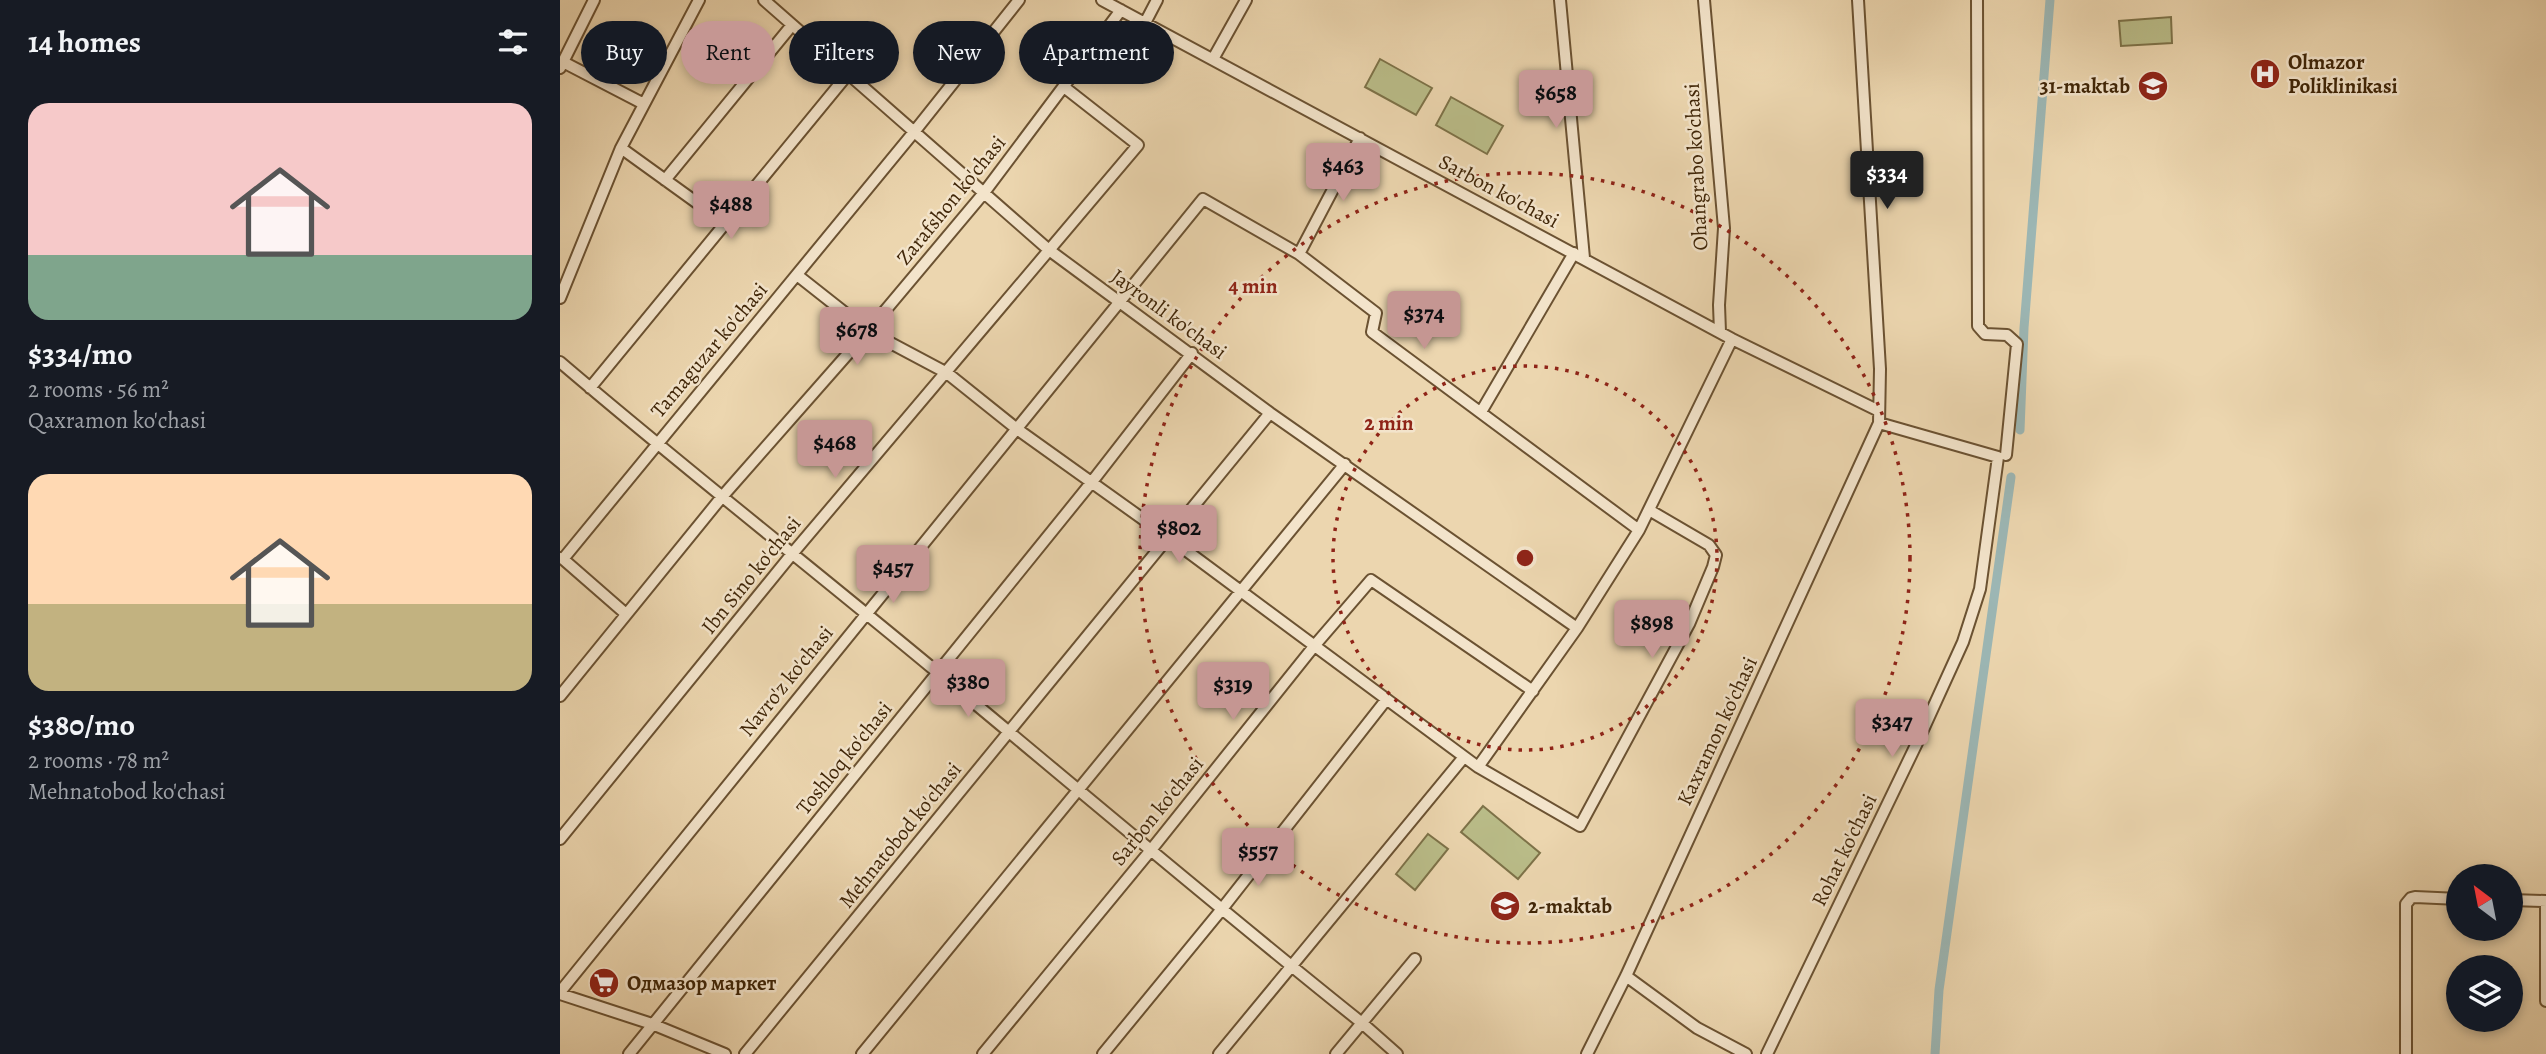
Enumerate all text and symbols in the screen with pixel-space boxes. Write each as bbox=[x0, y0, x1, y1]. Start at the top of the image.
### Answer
chip: Buy bbox=[581, 21, 667, 84]
chip: Rent bbox=[681, 21, 775, 84]
chip: Filters bbox=[789, 21, 899, 84]
chip: New bbox=[913, 21, 1005, 84]
chip: Apartment bbox=[1019, 21, 1174, 84]
text: 14 homes bbox=[28, 22, 141, 62]
icon: filters bbox=[494, 23, 532, 61]
place label: Olmazor Poliklinikasi bbox=[2288, 48, 2398, 100]
hospital icon: Olmazor Poliklinikasi bbox=[2248, 57, 2282, 91]
school or university icon: 31-maktab bbox=[2136, 69, 2170, 103]
pin: $658 bbox=[1515, 71, 1597, 130]
place label: 31-maktab bbox=[2040, 72, 2130, 100]
text: $658 bbox=[1535, 77, 1577, 108]
street label: Ohangrabo ko'chasi bbox=[1678, 82, 1714, 251]
street label: Zarafshon ko'chasi bbox=[890, 129, 1012, 271]
pin: $463 bbox=[1302, 144, 1384, 203]
street label: Sarbon ko'chasi bbox=[1434, 148, 1564, 235]
icon: home bbox=[217, 149, 343, 275]
text: $463 bbox=[1322, 150, 1364, 181]
pin: $334 bbox=[1846, 152, 1928, 211]
text: $334 bbox=[1866, 158, 1908, 189]
pin: $488 bbox=[690, 182, 772, 241]
text: $488 bbox=[709, 188, 753, 219]
street label: Jayronli ko'chasi bbox=[1105, 262, 1233, 366]
text: 4 min bbox=[1228, 272, 1278, 300]
street label: Tamaguzar ko'chasi bbox=[644, 277, 774, 423]
pin: $374 bbox=[1383, 292, 1465, 351]
text: $374 bbox=[1403, 298, 1445, 329]
pin: $678 bbox=[816, 308, 898, 367]
text: $678 bbox=[836, 314, 878, 345]
text: $334/mo bbox=[28, 334, 132, 374]
text: 2 rooms · 56 m² bbox=[28, 374, 169, 405]
text: Qaxramon ko'chasi bbox=[28, 405, 206, 436]
text: 2 min bbox=[1364, 409, 1414, 437]
pin: $468 bbox=[794, 420, 876, 480]
text: $468 bbox=[813, 427, 857, 458]
pin: $802 bbox=[1138, 505, 1220, 565]
street label: Ibn Sino ko'chasi bbox=[695, 510, 807, 640]
text: $802 bbox=[1157, 512, 1201, 543]
icon: home bbox=[217, 520, 343, 646]
pin: $457 bbox=[852, 546, 934, 605]
centre of rings bbox=[1513, 546, 1537, 570]
text: $457 bbox=[872, 552, 914, 583]
pin: $898 bbox=[1611, 600, 1693, 660]
text: $898 bbox=[1630, 607, 1674, 638]
street label: Navro'z ko'chasi bbox=[733, 620, 839, 742]
street label: Kaxramon ko'chasi bbox=[1670, 652, 1764, 810]
pin: $380 bbox=[927, 660, 1009, 719]
pin: $319 bbox=[1192, 662, 1274, 722]
text: $380 bbox=[946, 666, 990, 697]
text: $319 bbox=[1213, 669, 1253, 700]
street label: Toshloq ko'chasi bbox=[790, 695, 898, 820]
pin: $347 bbox=[1851, 700, 1933, 759]
text: $380/mo bbox=[28, 705, 135, 745]
text: $347 bbox=[1871, 706, 1913, 737]
text: 2 rooms · 78 m² bbox=[28, 745, 169, 776]
street label: Sarbon ko'chasi bbox=[1104, 751, 1210, 871]
street label: Mehnatobod ko'chasi bbox=[832, 756, 968, 914]
text: Mehnatobod ko'chasi bbox=[28, 776, 226, 807]
street label: Rohat ko'chasi bbox=[1805, 789, 1883, 911]
pin: $557 bbox=[1217, 828, 1299, 888]
text: $557 bbox=[1238, 835, 1278, 866]
north arrow bbox=[2446, 864, 2524, 942]
map controls bbox=[2446, 864, 2523, 1032]
school or university icon: 2-maktab bbox=[1488, 889, 1522, 923]
place label: 2-maktab bbox=[1528, 892, 1612, 920]
button: layers bbox=[2446, 955, 2523, 1032]
supermarket icon: Одмазор маркет bbox=[587, 966, 621, 1000]
place label: Одмазор маркет bbox=[627, 969, 777, 997]

